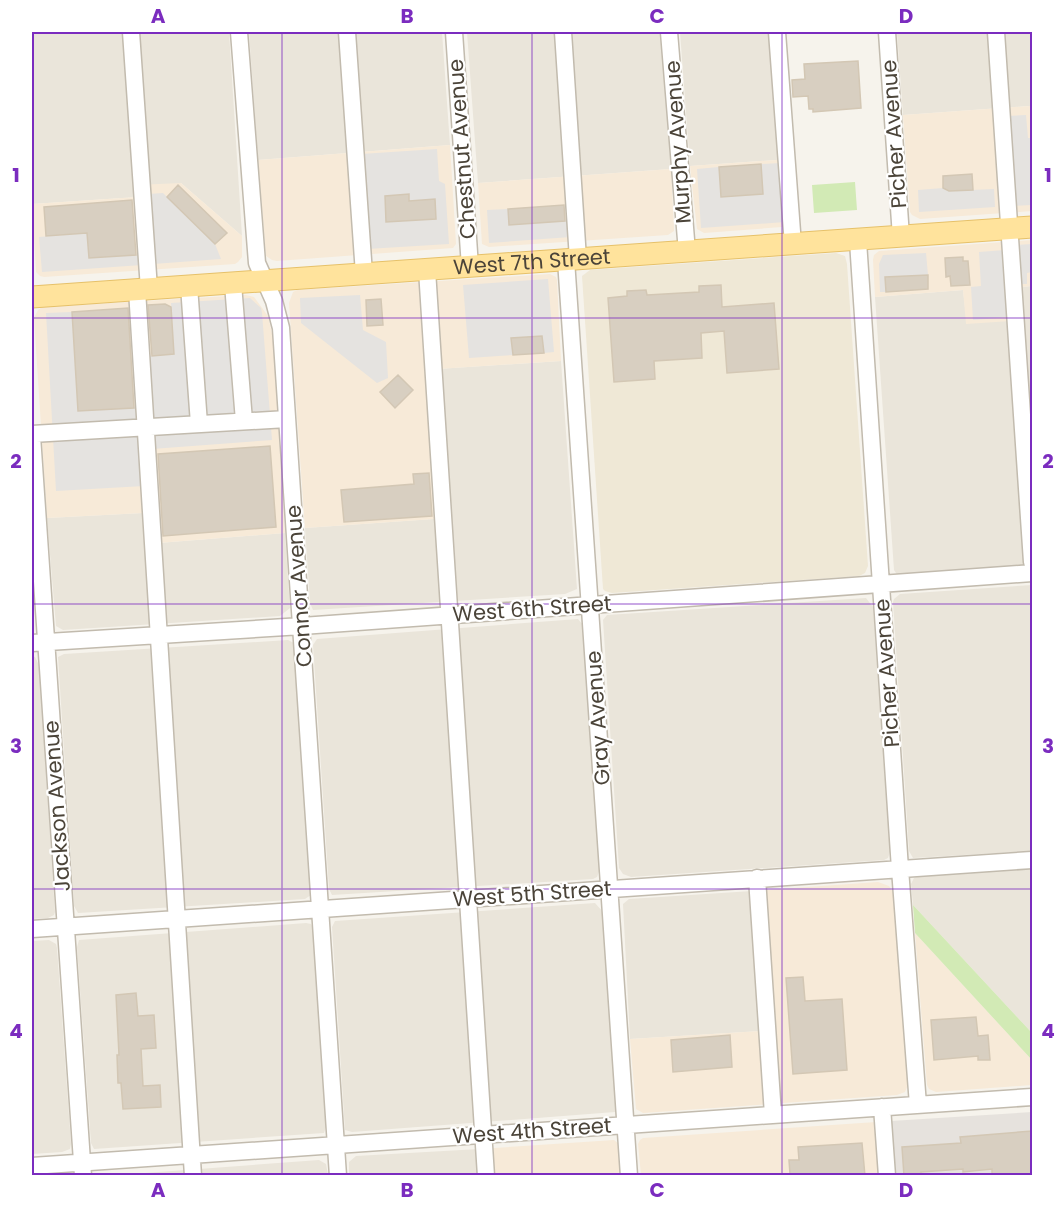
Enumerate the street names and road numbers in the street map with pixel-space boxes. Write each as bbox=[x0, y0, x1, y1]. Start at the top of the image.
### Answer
street label: Chestnut Avenue bbox=[441, 58, 482, 240]
street label: Picher Avenue bbox=[874, 59, 913, 209]
street label: Murphy Avenue bbox=[657, 60, 698, 224]
street label: West 7th Street bbox=[452, 242, 611, 281]
street label: Connor Avenue bbox=[278, 504, 319, 668]
street label: West 6th Street bbox=[452, 588, 612, 629]
street label: Picher Avenue bbox=[867, 598, 906, 748]
street label: Gray Avenue bbox=[578, 650, 617, 786]
street label: Jackson Avenue bbox=[36, 720, 77, 892]
street label: West 5th Street bbox=[452, 873, 612, 914]
street label: West 4th Street bbox=[452, 1110, 612, 1151]

